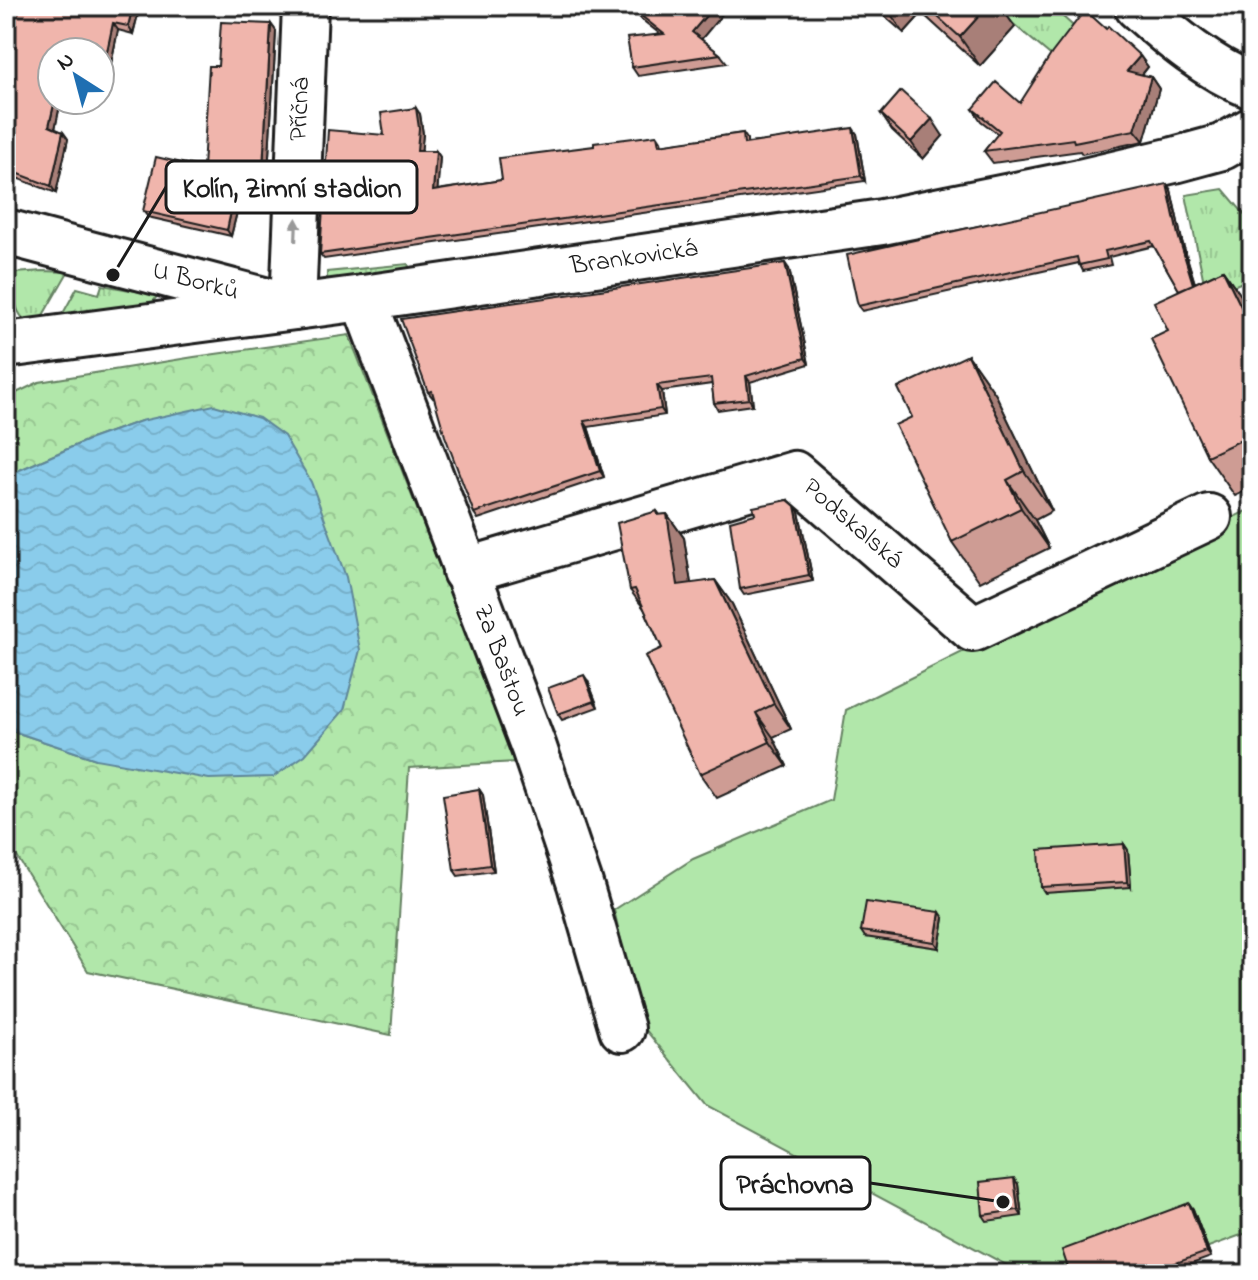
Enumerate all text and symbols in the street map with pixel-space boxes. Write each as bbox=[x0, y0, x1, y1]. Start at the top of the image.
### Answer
north arrow bbox=[36, 36, 116, 116]
text: N bbox=[51, 45, 81, 80]
street label: Příčná bbox=[281, 77, 321, 142]
callout: Kolín, Zimní stadion bbox=[166, 161, 417, 213]
text: Kolín, Zimní stadion bbox=[182, 170, 402, 211]
one-way arrow bbox=[290, 217, 303, 242]
street label: Brankovická bbox=[567, 230, 700, 287]
street label: U Borků bbox=[148, 252, 243, 312]
street label: Podskalská bbox=[793, 470, 911, 579]
street label: Za Baštou bbox=[462, 599, 539, 722]
callout: Práchovna bbox=[721, 1157, 870, 1209]
text: Práchovna bbox=[736, 1166, 854, 1207]

